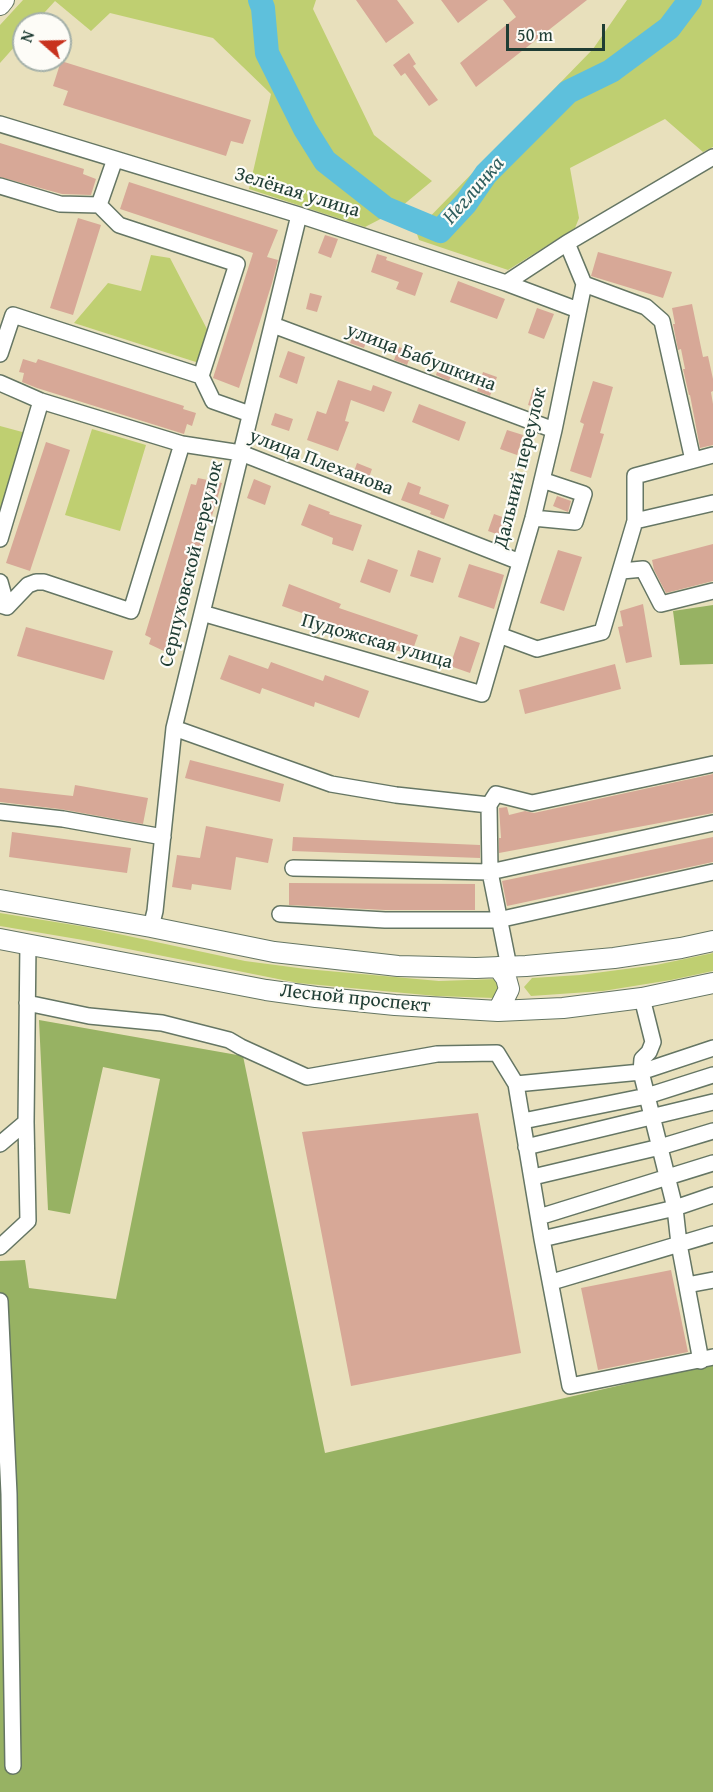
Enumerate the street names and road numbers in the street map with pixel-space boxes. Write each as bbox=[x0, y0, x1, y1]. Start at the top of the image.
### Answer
street label: Зелёная улица bbox=[231, 163, 363, 223]
street label: улица Бабушкина bbox=[343, 318, 499, 398]
street label: Дальний переулок bbox=[489, 385, 553, 551]
street label: улица Плеханова bbox=[246, 424, 396, 502]
street label: Серпуховской переулок bbox=[155, 459, 229, 669]
street label: Пудожская улица bbox=[299, 609, 455, 675]
street label: Лесной проспект bbox=[279, 979, 431, 1019]

